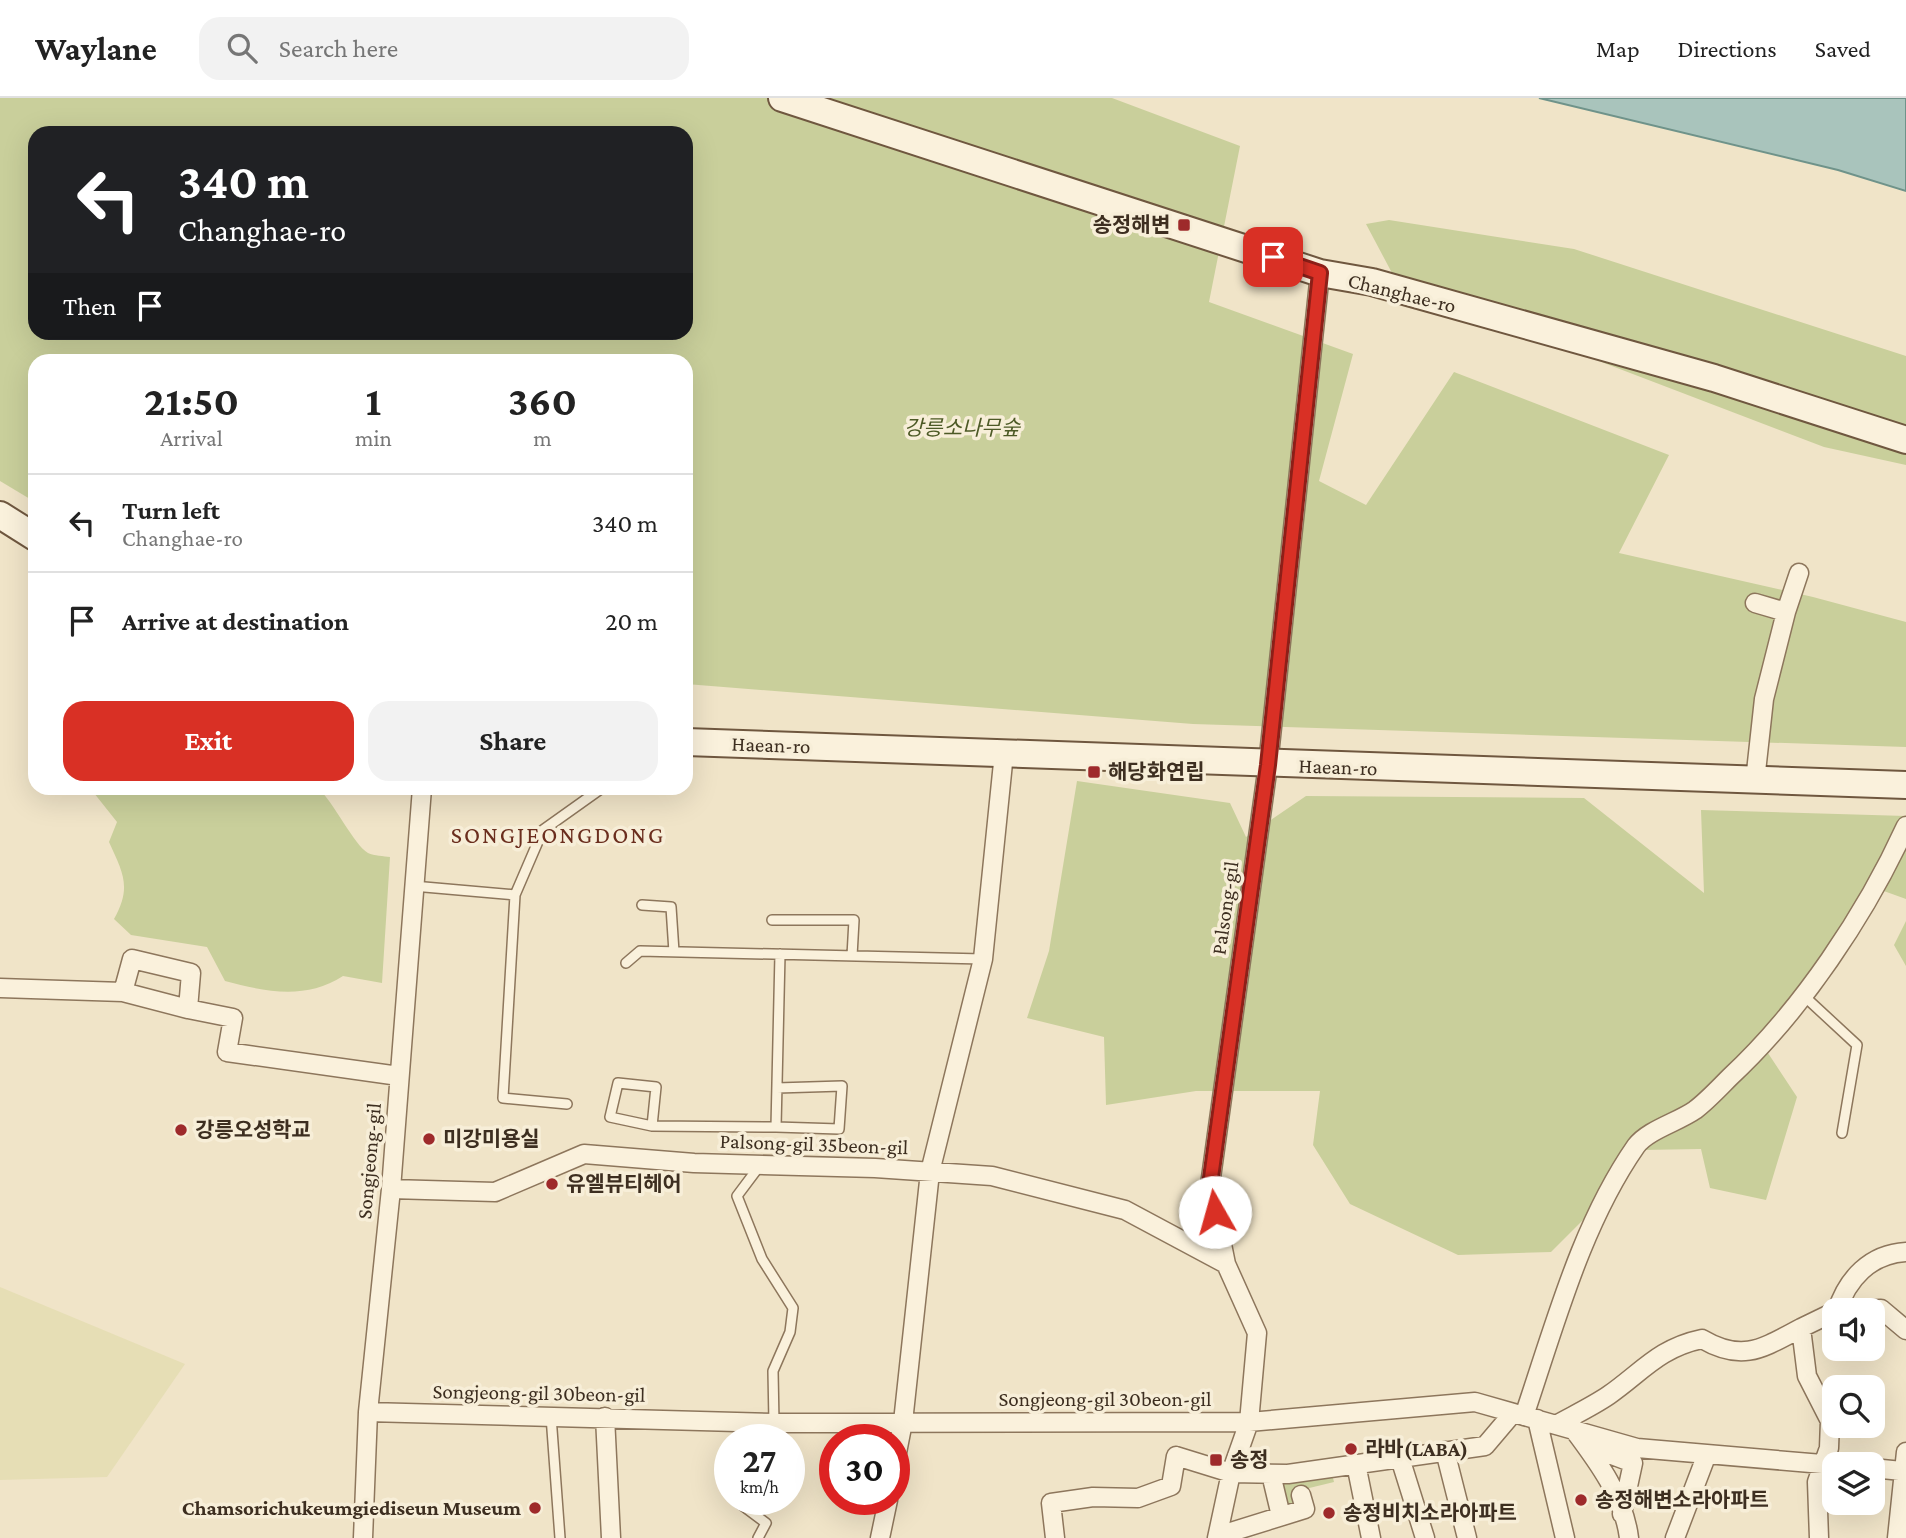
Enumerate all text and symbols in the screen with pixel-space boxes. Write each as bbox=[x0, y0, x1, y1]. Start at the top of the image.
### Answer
search box bbox=[199, 17, 689, 80]
icon: search bbox=[223, 29, 261, 67]
text: Waylane bbox=[35, 30, 157, 67]
text: Search here bbox=[279, 34, 398, 63]
text: Map bbox=[1596, 35, 1640, 62]
text: Directions bbox=[1678, 35, 1777, 62]
text: Saved bbox=[1815, 35, 1871, 62]
icon: left bbox=[63, 154, 154, 245]
text: 340 m bbox=[178, 154, 309, 209]
text: Changhae-ro bbox=[178, 212, 346, 248]
place label: 송정해변 bbox=[1093, 213, 1170, 237]
marker: 송정해변 bbox=[1176, 217, 1192, 233]
pin bbox=[1243, 227, 1303, 287]
icon: arrive bbox=[1254, 238, 1292, 276]
street label: Changhae-ro bbox=[1346, 268, 1458, 318]
icon: arrive bbox=[131, 287, 169, 325]
text: Then bbox=[63, 292, 117, 321]
text: 21:50 bbox=[144, 377, 239, 424]
text: 1 bbox=[366, 377, 381, 424]
text: 360 bbox=[508, 377, 577, 424]
park label: 강릉소나무숲 bbox=[904, 416, 1022, 440]
text: Arrival bbox=[160, 425, 223, 451]
text: min bbox=[355, 425, 392, 451]
text: m bbox=[533, 425, 552, 451]
text: Turn left bbox=[122, 496, 220, 525]
icon: left bbox=[63, 504, 101, 542]
text: 340 m bbox=[592, 509, 658, 538]
text: Changhae-ro bbox=[122, 525, 243, 551]
icon: arrive bbox=[63, 602, 101, 640]
text: Arrive at destination bbox=[122, 607, 349, 636]
text: 20 m bbox=[605, 607, 658, 636]
button: Exit bbox=[63, 701, 354, 781]
button: Share bbox=[368, 701, 658, 781]
street label: Haean-ro bbox=[731, 732, 811, 758]
street label: Haean-ro bbox=[1298, 754, 1378, 780]
place label: 해당화연립 bbox=[1108, 760, 1205, 784]
marker: 해당화연립 bbox=[1086, 764, 1102, 780]
district label: SONGJEONGDONG bbox=[451, 821, 665, 848]
street label: Palsong-gil bbox=[1207, 860, 1243, 956]
street label: Songjeong-gil bbox=[352, 1102, 386, 1220]
place label: 강릉오성학교 bbox=[195, 1118, 311, 1142]
marker: 강릉오성학교 bbox=[173, 1122, 189, 1138]
place label: 미강미용실 bbox=[443, 1127, 540, 1151]
street label: Palsong-gil 35beon-gil bbox=[719, 1129, 909, 1159]
marker: 미강미용실 bbox=[421, 1131, 437, 1147]
place label: 유엘뷰티헤어 bbox=[566, 1172, 682, 1196]
position arrow bbox=[1178, 1175, 1252, 1249]
marker: 유엘뷰티헤어 bbox=[544, 1176, 560, 1192]
map controls bbox=[1822, 1298, 1885, 1515]
button: sound bbox=[1822, 1298, 1885, 1361]
button: search bbox=[1822, 1375, 1885, 1438]
street label: Songjeong-gil 30beon-gil bbox=[432, 1379, 646, 1407]
street label: Songjeong-gil 30beon-gil bbox=[999, 1387, 1211, 1411]
speed limit sign: 30 bbox=[819, 1424, 910, 1515]
place label: 라바(LABA) bbox=[1365, 1437, 1468, 1461]
text: 27 bbox=[743, 1441, 776, 1480]
marker: 라바(LABA) bbox=[1343, 1441, 1359, 1457]
place label: 송정 bbox=[1230, 1448, 1269, 1472]
marker: 송정 bbox=[1208, 1452, 1224, 1468]
button: layers bbox=[1822, 1452, 1885, 1515]
text: km/h bbox=[740, 1477, 779, 1497]
place label: 송정해변소라아파트 bbox=[1595, 1488, 1769, 1512]
marker: 송정해변소라아파트 bbox=[1573, 1492, 1589, 1508]
place label: Chamsorichukeumgiediseun Museum bbox=[182, 1496, 521, 1520]
marker: Chamsorichukeumgiediseun Museum bbox=[527, 1500, 543, 1516]
place label: 송정비치소라아파트 bbox=[1343, 1501, 1517, 1525]
marker: 송정비치소라아파트 bbox=[1321, 1505, 1337, 1521]

